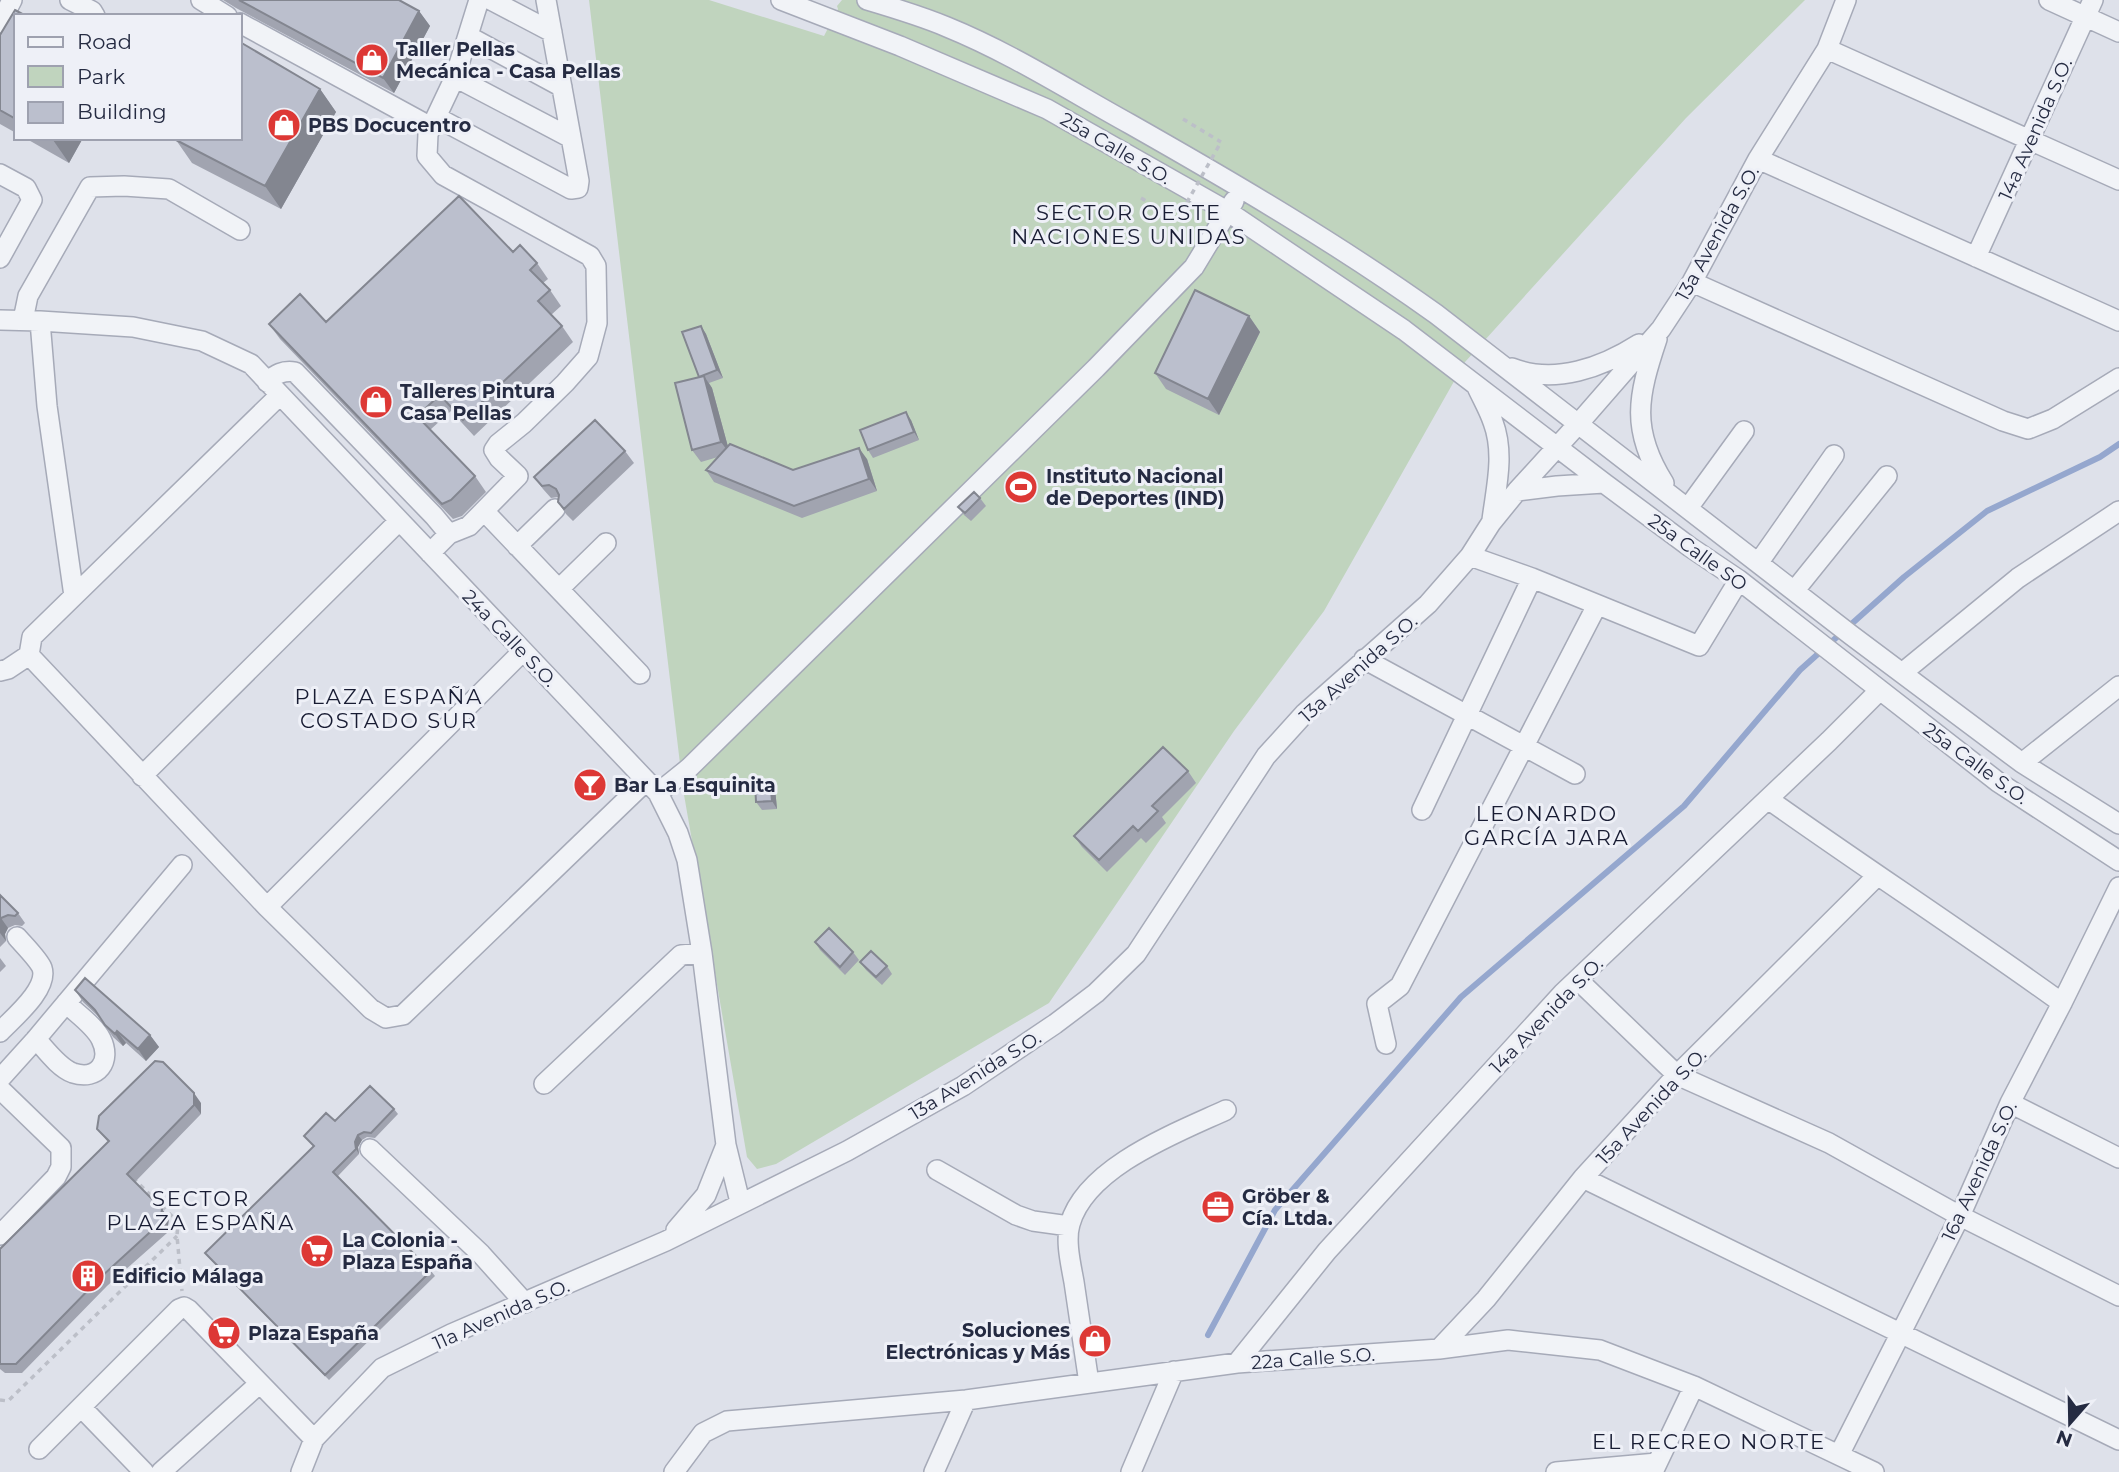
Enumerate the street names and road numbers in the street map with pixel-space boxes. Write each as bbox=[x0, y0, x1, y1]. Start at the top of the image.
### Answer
street label: 14a Avenida S.O. bbox=[1994, 55, 2077, 204]
street label: 25a Calle S.O. bbox=[1056, 107, 1175, 189]
street label: 13a Avenida S.O. bbox=[1671, 162, 1764, 305]
street label: 25a Calle SO bbox=[1644, 509, 1752, 596]
street label: 24a Calle S.O. bbox=[458, 585, 562, 692]
street label: 13a Avenida S.O. bbox=[1295, 609, 1422, 727]
street label: 25a Calle S.O. bbox=[1919, 718, 2033, 809]
street label: 14a Avenida S.O. bbox=[1485, 952, 1608, 1078]
street label: 13a Avenida S.O. bbox=[905, 1026, 1045, 1125]
street label: 15a Avenida S.O. bbox=[1592, 1043, 1711, 1169]
street label: 16a Avenida S.O. bbox=[1937, 1098, 2022, 1245]
street label: 11a Avenida S.O. bbox=[429, 1274, 573, 1355]
street label: 22a Calle S.O. bbox=[1250, 1343, 1376, 1374]

